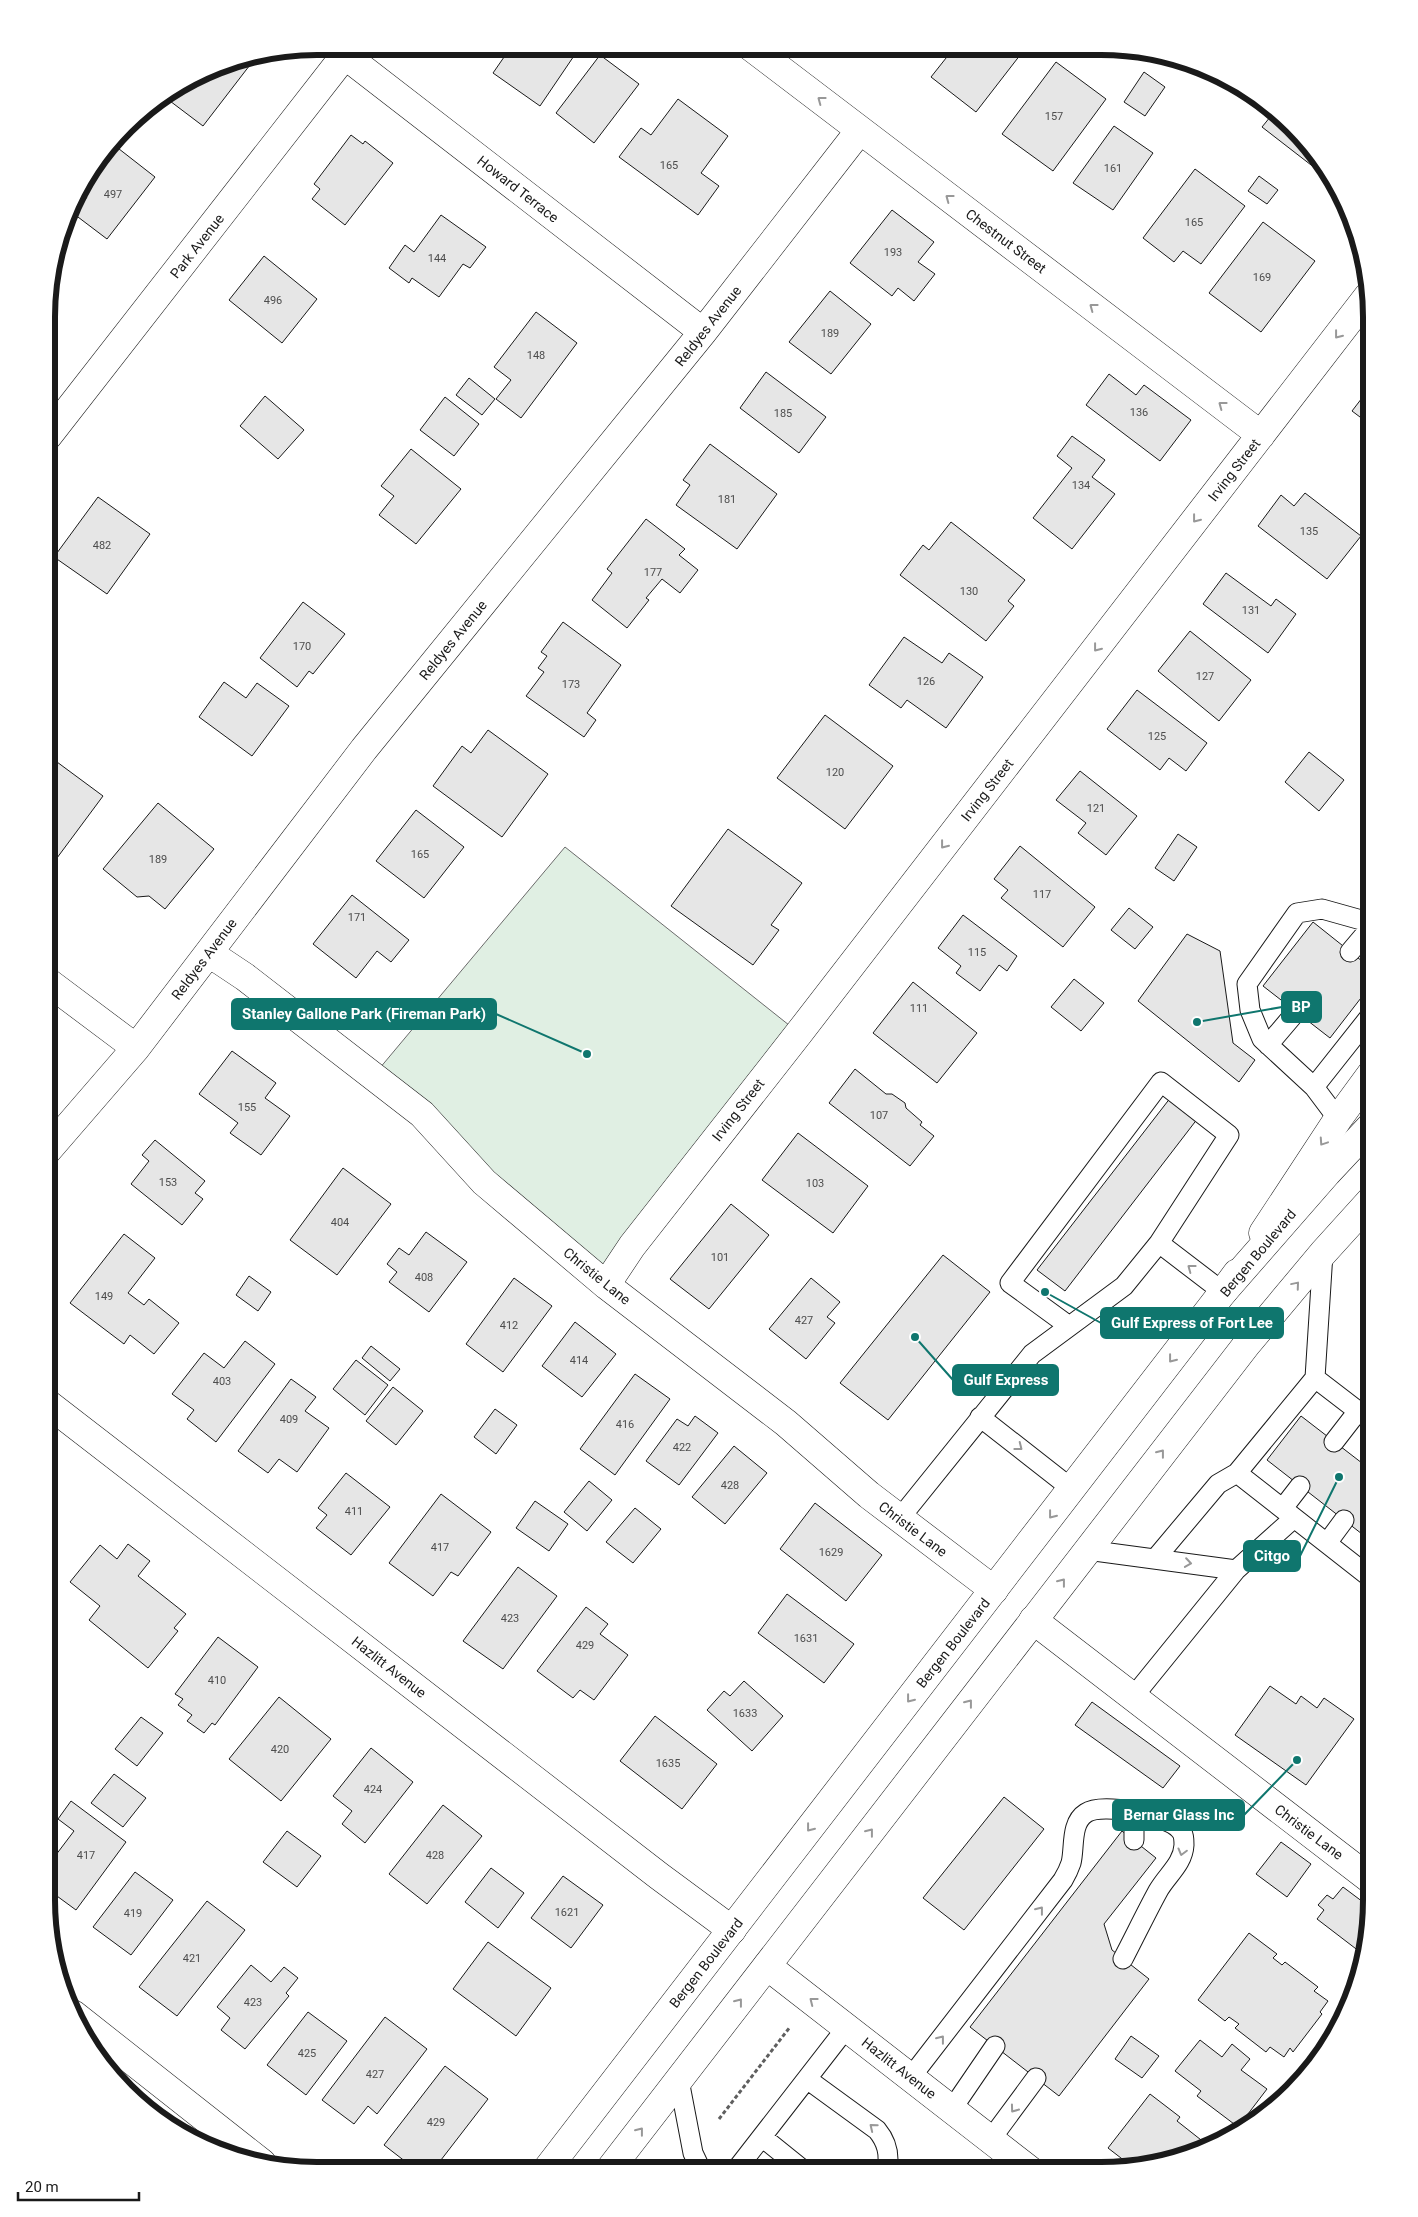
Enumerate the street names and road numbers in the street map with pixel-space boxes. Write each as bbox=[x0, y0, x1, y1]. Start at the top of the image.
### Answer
street label: Howard Terrace bbox=[474, 152, 562, 226]
street label: Chestnut Street bbox=[963, 206, 1050, 277]
street label: Park Avenue bbox=[167, 211, 227, 281]
street label: Reldyes Avenue bbox=[672, 283, 744, 369]
street label: Irving Street bbox=[1205, 435, 1264, 504]
street label: Reldyes Avenue bbox=[416, 597, 490, 683]
street label: Irving Street bbox=[958, 755, 1017, 824]
street label: Reldyes Avenue bbox=[168, 915, 240, 1003]
street label: Irving Street bbox=[709, 1075, 768, 1144]
street label: Bergen Boulevard bbox=[1217, 1206, 1299, 1300]
street label: Christie Lane bbox=[560, 1244, 634, 1308]
street label: Christie Lane bbox=[876, 1498, 950, 1560]
street label: Bergen Boulevard bbox=[913, 1595, 993, 1691]
street label: Hazlitt Avenue bbox=[349, 1633, 429, 1701]
street label: Christie Lane bbox=[1272, 1801, 1346, 1863]
street label: Bergen Boulevard bbox=[666, 1915, 746, 2011]
street label: Hazlitt Avenue bbox=[859, 2034, 939, 2102]

